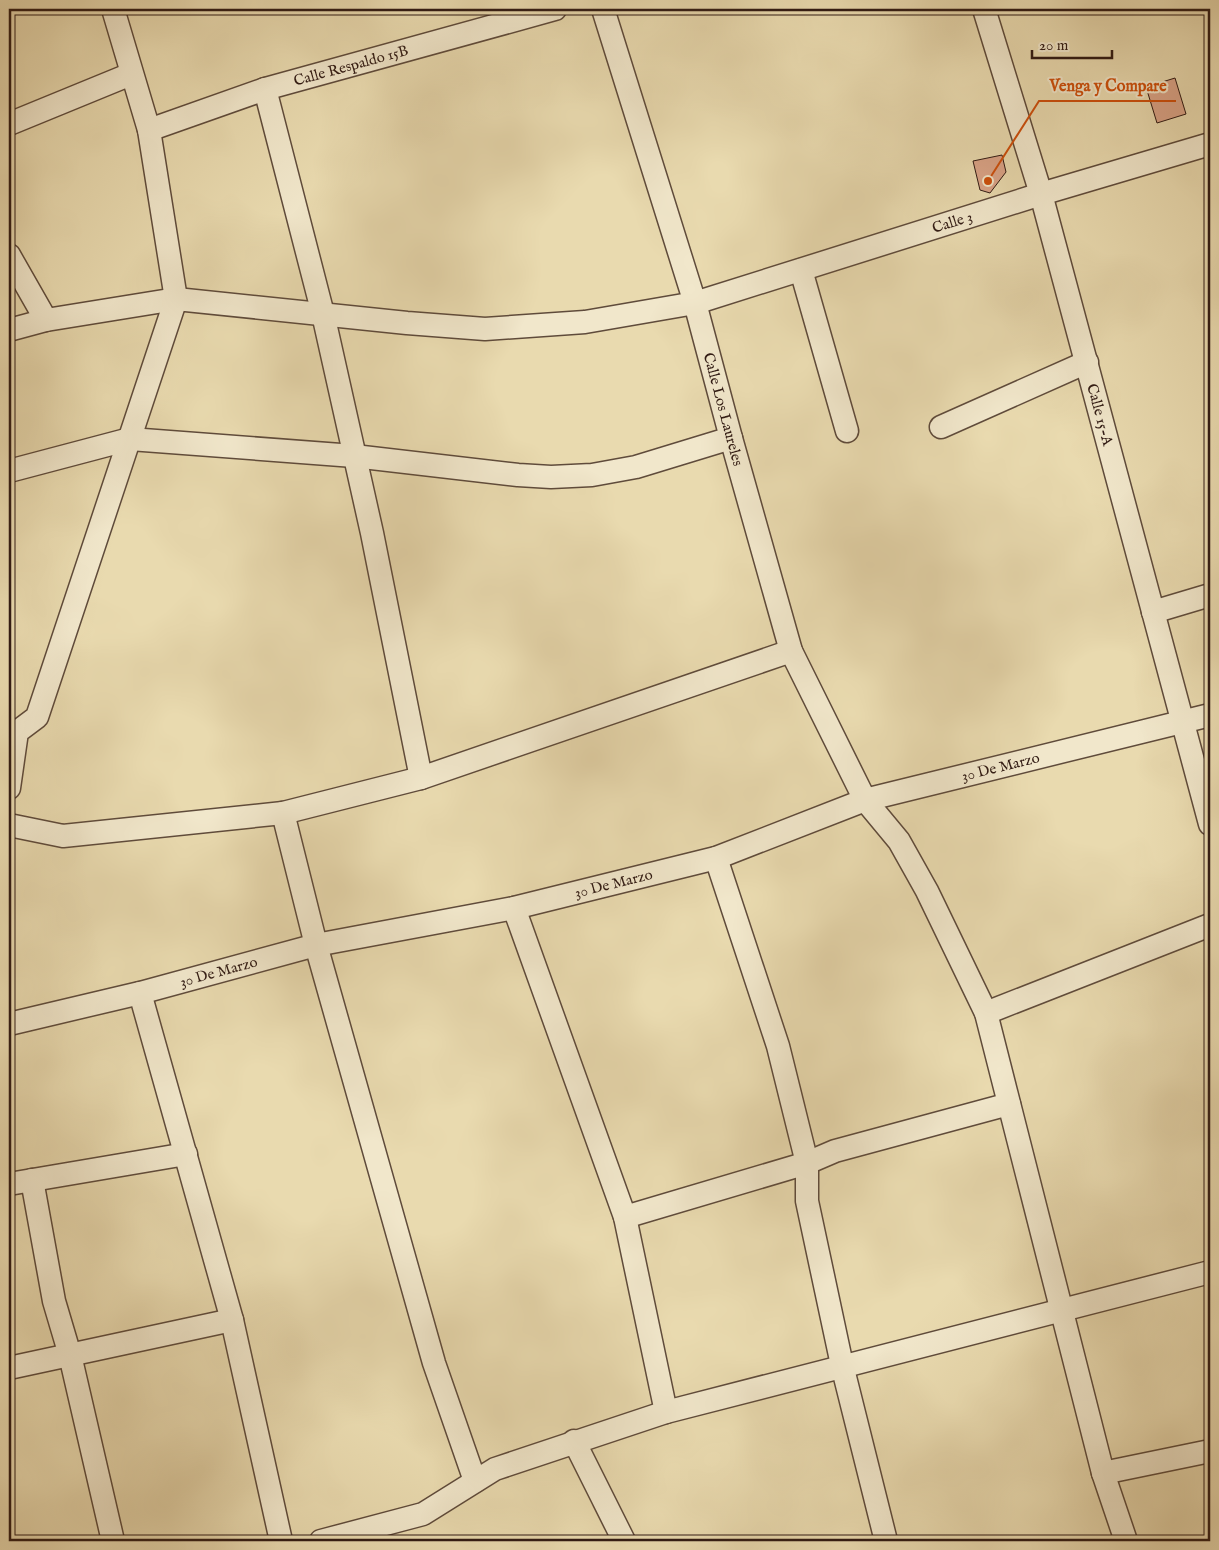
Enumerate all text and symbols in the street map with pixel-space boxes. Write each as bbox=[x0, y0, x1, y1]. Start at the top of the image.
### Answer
scale bar bbox=[1032, 28, 1112, 60]
text: 20 m bbox=[1039, 36, 1069, 55]
street label: Calle Respaldo 15B bbox=[291, 40, 410, 90]
callout: Venga y Compare bbox=[1039, 70, 1176, 101]
text: Venga y Compare bbox=[1048, 77, 1167, 97]
street label: Calle 3 bbox=[930, 207, 975, 237]
street label: Calle Los Laureles bbox=[699, 350, 748, 468]
street label: Calle 15-A bbox=[1083, 381, 1118, 449]
street label: 30 De Marzo bbox=[960, 748, 1041, 785]
street label: 30 De Marzo bbox=[573, 865, 654, 902]
street label: 30 De Marzo bbox=[178, 952, 259, 991]

